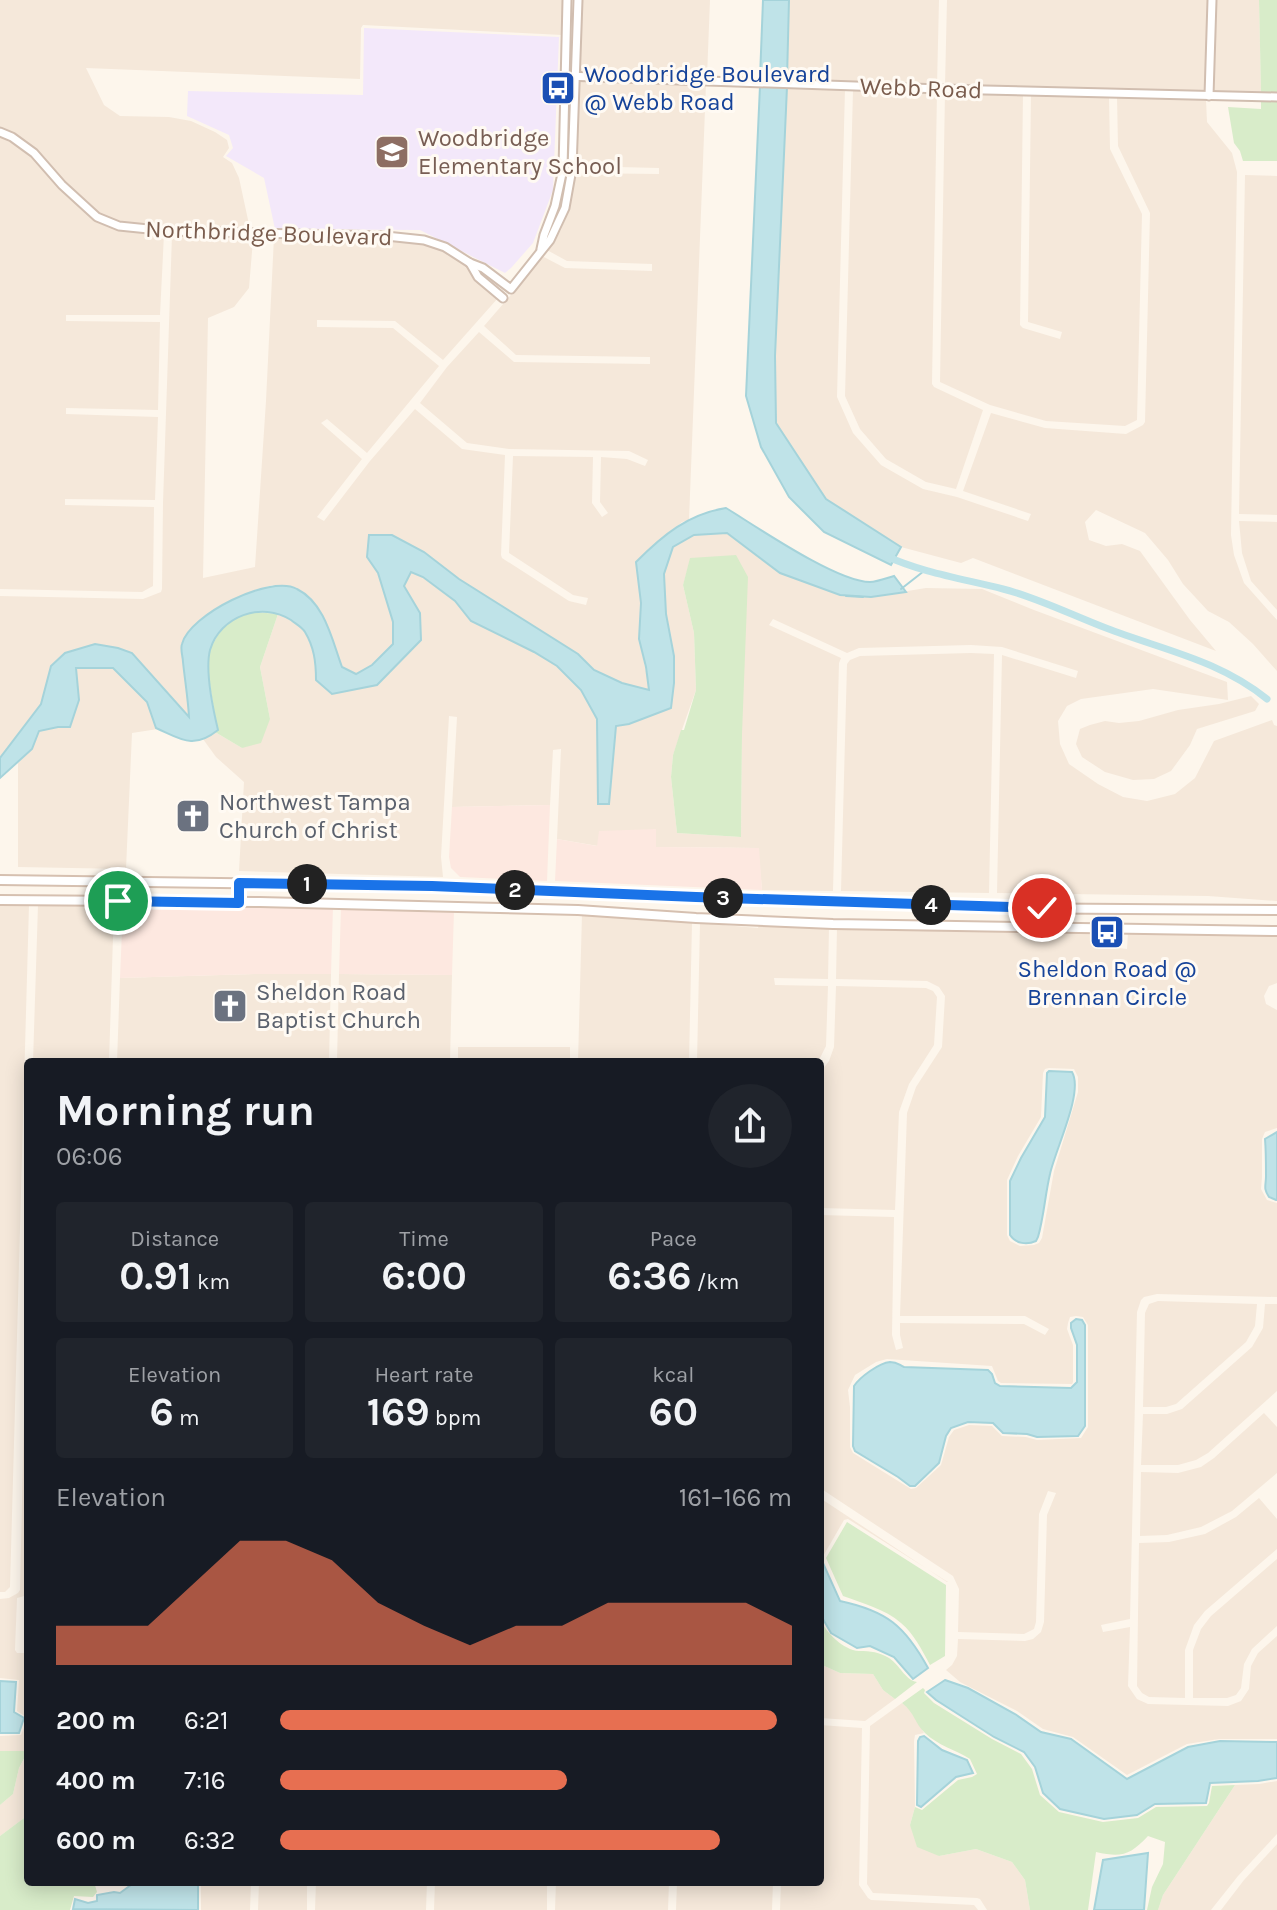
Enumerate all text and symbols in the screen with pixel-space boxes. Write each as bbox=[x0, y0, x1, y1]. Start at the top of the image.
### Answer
place label: Woodbridge Boulevard @ Webb Road bbox=[584, 60, 831, 116]
bus stop icon: Woodbridge Boulevard @ Webb Road bbox=[539, 69, 577, 107]
street label: Webb Road bbox=[859, 72, 983, 104]
place label: Woodbridge Elementary School bbox=[418, 124, 622, 180]
school or university icon: Woodbridge Elementary School bbox=[373, 133, 411, 171]
street label: Northbridge Boulevard bbox=[145, 215, 393, 251]
place label: Northwest Tampa Church of Christ bbox=[219, 788, 411, 844]
church icon: Northwest Tampa Church of Christ bbox=[174, 797, 212, 835]
pin: 1 bbox=[287, 864, 327, 904]
pin bbox=[84, 867, 152, 935]
pin: 2 bbox=[495, 870, 535, 910]
text: 1 bbox=[303, 871, 311, 897]
pin bbox=[1008, 874, 1076, 942]
text: 2 bbox=[508, 877, 522, 903]
pin: 3 bbox=[703, 878, 743, 918]
icon: arrive bbox=[96, 879, 140, 923]
text: 3 bbox=[716, 885, 730, 911]
pin: 4 bbox=[911, 885, 951, 925]
icon: check bbox=[1020, 886, 1064, 930]
text: 4 bbox=[924, 892, 938, 918]
bus stop icon: Sheldon Road @ Brennan Circle bbox=[1088, 913, 1126, 951]
place label: Sheldon Road @ Brennan Circle bbox=[1017, 955, 1197, 1011]
place label: Sheldon Road Baptist Church bbox=[256, 978, 421, 1034]
church icon: Sheldon Road Baptist Church bbox=[211, 987, 249, 1025]
button: share bbox=[708, 1084, 792, 1168]
text: Morning run bbox=[56, 1085, 315, 1136]
text: 06:06 bbox=[56, 1141, 123, 1172]
text: Distance bbox=[130, 1226, 219, 1252]
text: Time bbox=[399, 1226, 449, 1252]
text: Pace bbox=[650, 1226, 697, 1252]
text: 0.91 bbox=[119, 1252, 192, 1299]
text: 6:00 bbox=[381, 1252, 467, 1299]
text: 6:36 bbox=[607, 1252, 692, 1299]
text: km bbox=[192, 1269, 230, 1295]
text: /km bbox=[692, 1269, 739, 1295]
text: Elevation bbox=[128, 1362, 221, 1388]
text: Heart rate bbox=[374, 1362, 474, 1388]
text: kcal bbox=[652, 1362, 694, 1388]
text: 6 bbox=[150, 1388, 174, 1435]
text: 169 bbox=[367, 1388, 430, 1435]
text: 60 bbox=[649, 1388, 698, 1435]
text: m bbox=[174, 1405, 200, 1431]
text: bpm bbox=[430, 1405, 481, 1431]
text: Elevation bbox=[56, 1482, 166, 1513]
text: 161–166 m bbox=[679, 1482, 792, 1513]
text: 200 m bbox=[56, 1705, 136, 1736]
text: 6:21 bbox=[184, 1705, 229, 1736]
text: 400 m bbox=[56, 1765, 136, 1796]
text: 7:16 bbox=[184, 1765, 226, 1796]
text: 600 m bbox=[56, 1825, 136, 1856]
text: 6:32 bbox=[184, 1825, 235, 1856]

